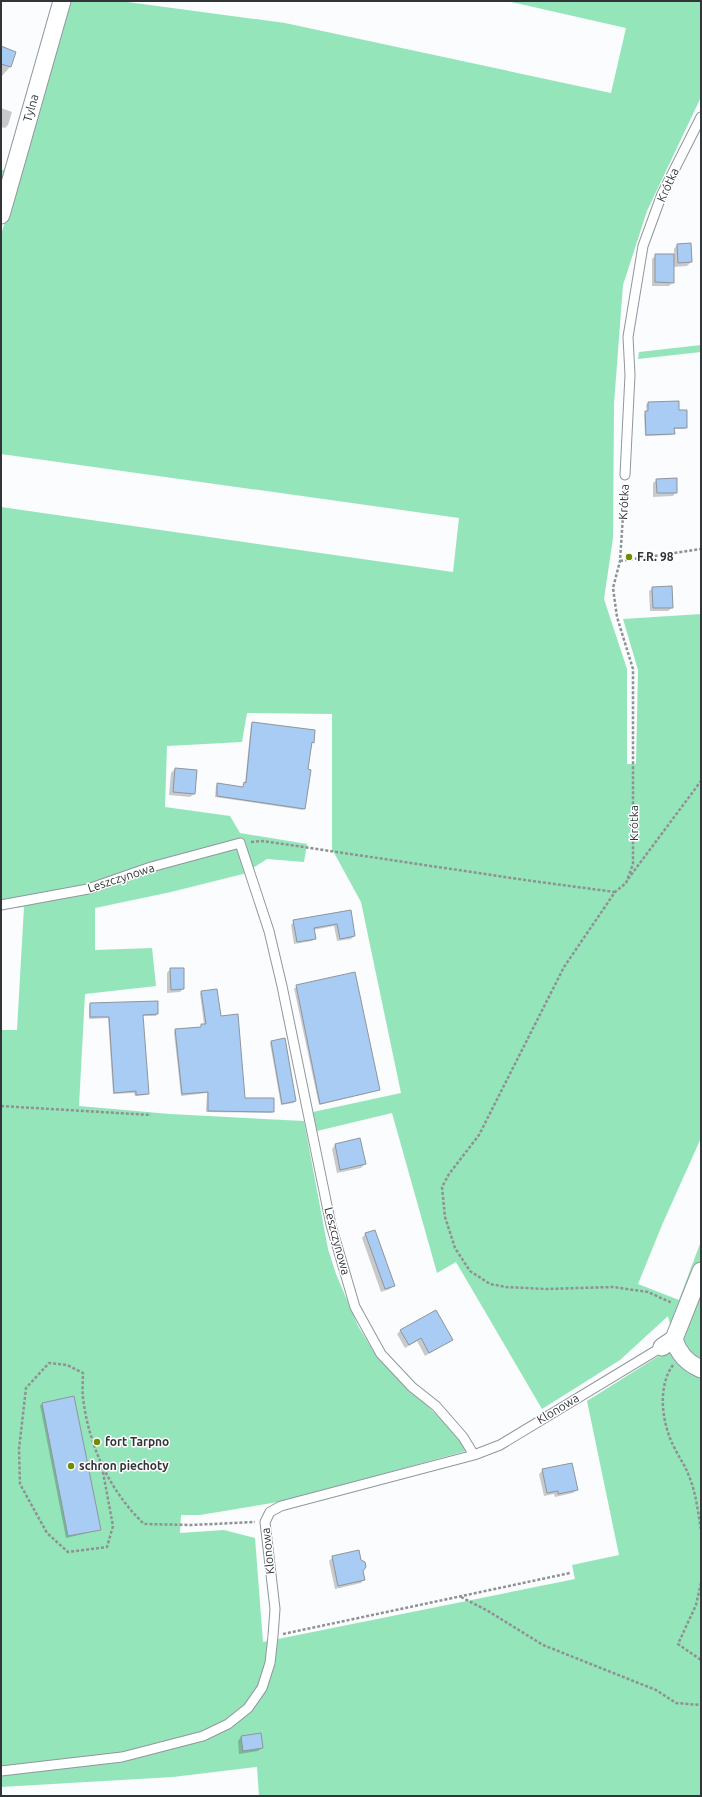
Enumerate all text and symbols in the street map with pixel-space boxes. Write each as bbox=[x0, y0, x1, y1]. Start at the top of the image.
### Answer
street label: Tylna bbox=[20, 92, 41, 123]
street label: Krótka bbox=[654, 166, 681, 204]
street label: Krótka bbox=[616, 484, 631, 520]
place label: F.R. 98 bbox=[637, 550, 674, 563]
marker: F.R. 98 bbox=[624, 552, 634, 562]
street label: Krótka bbox=[627, 805, 640, 841]
street label: Leszczynowa bbox=[86, 861, 156, 894]
street label: Leszczynowa bbox=[322, 1206, 353, 1276]
street label: Klonowa bbox=[534, 1391, 581, 1426]
place label: fort Tarpno bbox=[105, 1435, 169, 1448]
marker: fort Tarpno bbox=[92, 1437, 102, 1447]
place label: schron piechoty bbox=[79, 1459, 169, 1472]
marker: schron piechoty bbox=[66, 1461, 76, 1471]
street label: Klonowa bbox=[259, 1527, 276, 1575]

